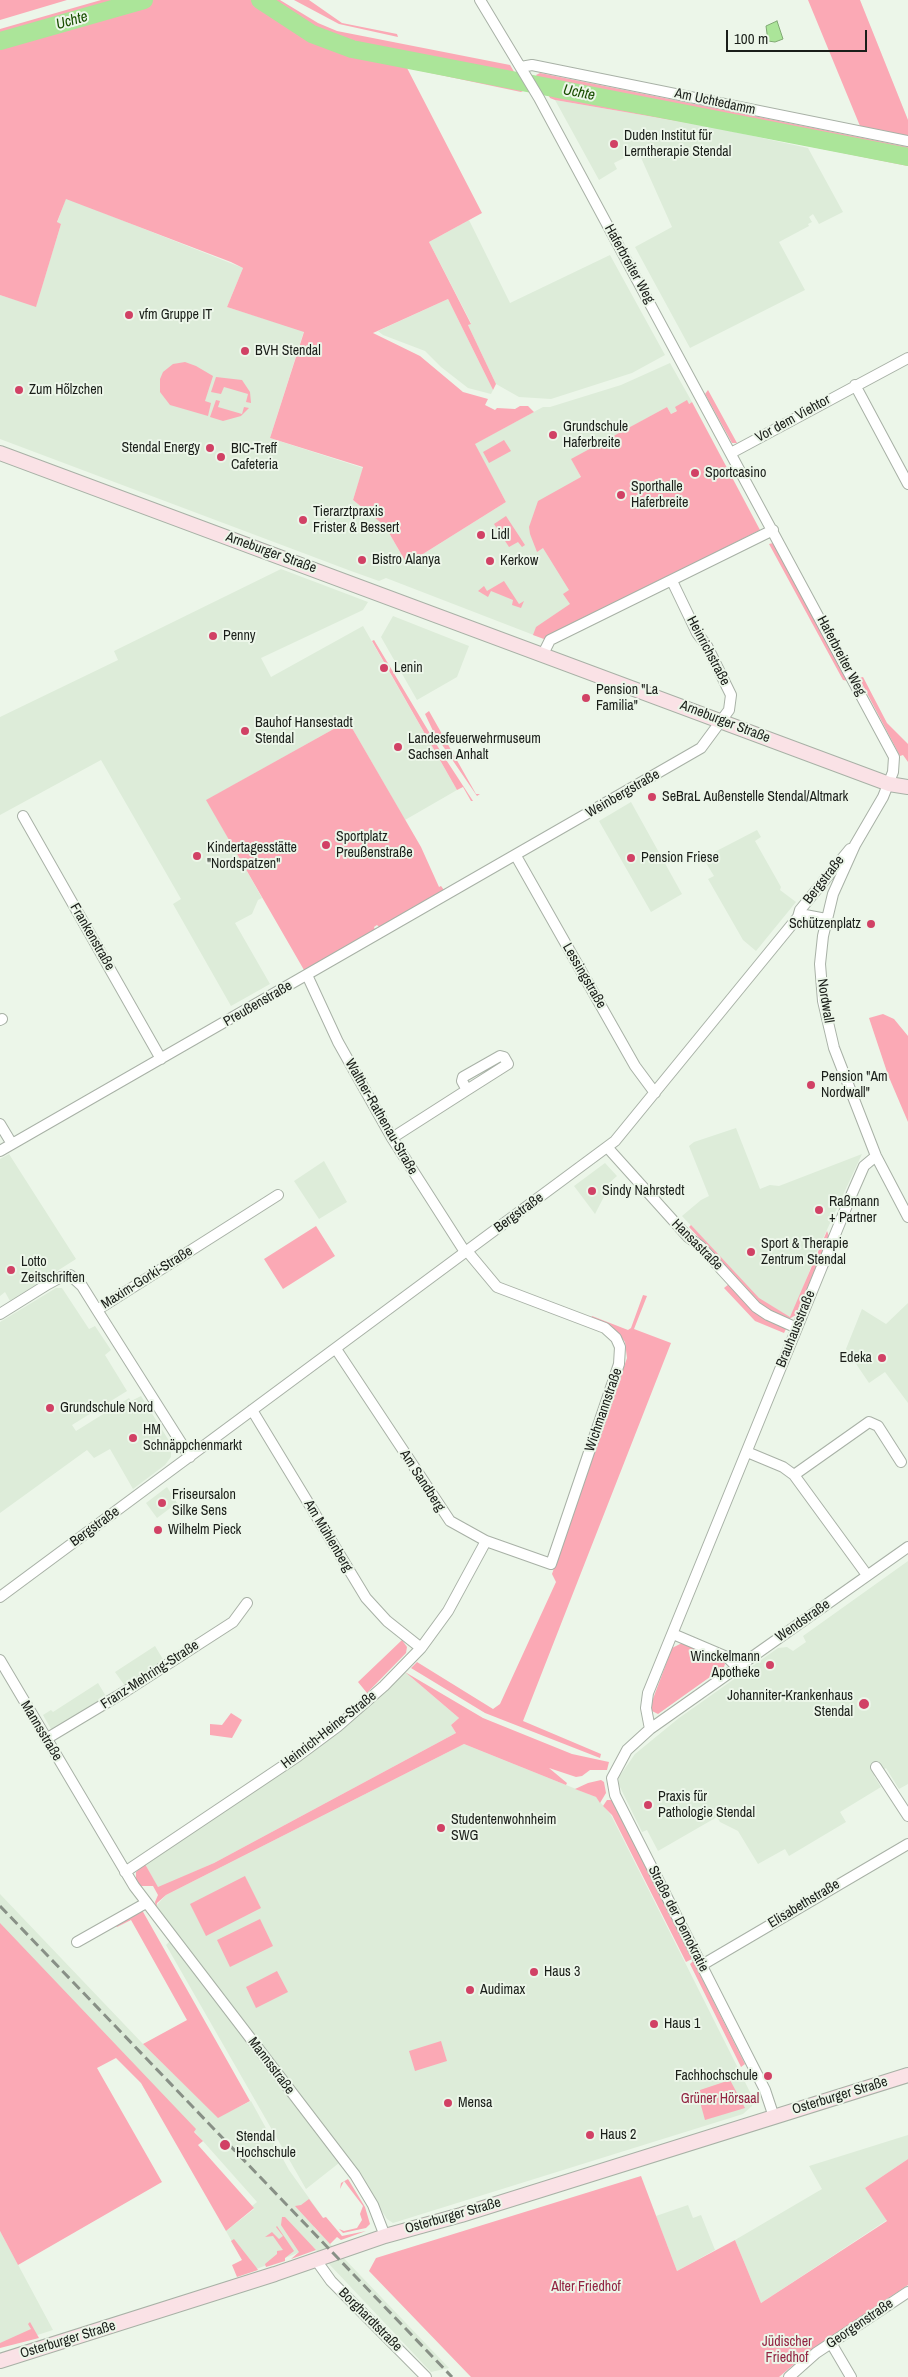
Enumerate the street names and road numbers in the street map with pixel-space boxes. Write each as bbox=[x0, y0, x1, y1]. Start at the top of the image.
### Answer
street label: Am Uchtedamm bbox=[673, 85, 757, 119]
street label: Haferbreiter Weg bbox=[600, 222, 658, 306]
street label: Vor dem Viehtor bbox=[753, 392, 833, 446]
street label: Arneburger Straße bbox=[223, 529, 319, 577]
street label: Haferbreiter Weg bbox=[813, 613, 869, 699]
street label: Heinrichstraße bbox=[683, 614, 733, 688]
street label: Arneburger Straße bbox=[678, 697, 772, 747]
street label: Weinbergstraße bbox=[583, 766, 663, 822]
street label: Bergstraße bbox=[800, 852, 848, 908]
street label: Frankenstraße bbox=[66, 900, 118, 974]
street label: Lessingstraße bbox=[559, 940, 609, 1012]
street label: Preußenstraße bbox=[221, 978, 295, 1030]
street label: Nordwall bbox=[813, 978, 837, 1024]
street label: Walther-Rathenau-Straße bbox=[341, 1056, 421, 1178]
street label: Bergstraße bbox=[491, 1190, 547, 1236]
street label: Hansastraße bbox=[668, 1216, 726, 1274]
street label: Maxim-Gorki-Straße bbox=[98, 1243, 196, 1313]
street label: Brauhausstraße bbox=[773, 1288, 819, 1370]
street label: Wichmannstraße bbox=[582, 1366, 626, 1454]
street label: Am Sandberg bbox=[396, 1447, 448, 1515]
street label: Am Mühlenberg bbox=[300, 1497, 356, 1575]
street label: Bergstraße bbox=[67, 1504, 123, 1550]
street label: Wendstraße bbox=[773, 1596, 833, 1646]
street label: Franz-Mehring-Straße bbox=[98, 1637, 202, 1713]
street label: Heinrich-Heine-Straße bbox=[278, 1688, 380, 1772]
street label: Mannsstraße bbox=[17, 1698, 65, 1764]
street label: Straße der Demokratie bbox=[644, 1863, 712, 1975]
street label: Elisabethstraße bbox=[765, 1876, 843, 1932]
street label: Mannsstraße bbox=[244, 2034, 298, 2098]
street label: Osterburger Straße bbox=[790, 2074, 890, 2118]
street label: Osterburger Straße bbox=[403, 2194, 503, 2238]
street label: Borghardtstraße bbox=[335, 2285, 405, 2355]
street label: Georgenstraße bbox=[823, 2295, 897, 2353]
street label: Osterburger Straße bbox=[18, 2318, 118, 2362]

